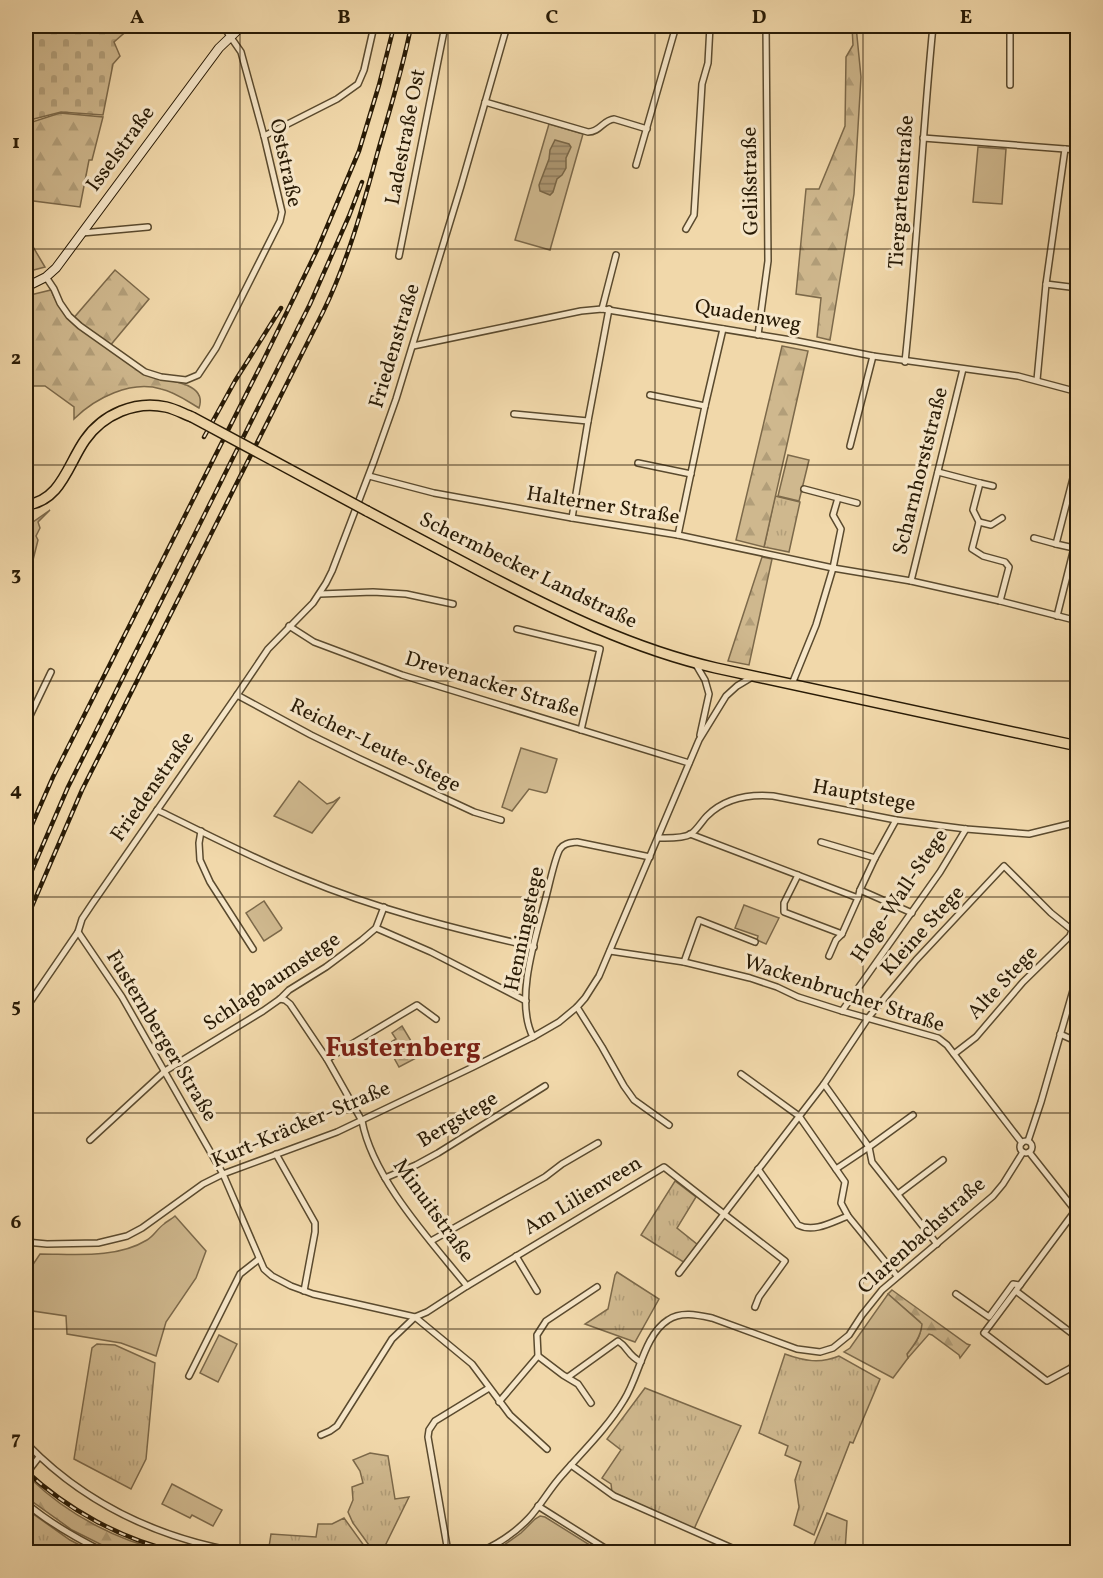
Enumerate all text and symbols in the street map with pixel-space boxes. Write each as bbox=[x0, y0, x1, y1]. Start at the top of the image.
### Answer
text: A bbox=[130, 4, 144, 32]
text: B bbox=[337, 4, 351, 32]
text: C bbox=[546, 4, 559, 32]
text: D bbox=[752, 4, 766, 32]
text: E bbox=[960, 4, 972, 32]
street label: Ladestraße Ost bbox=[379, 66, 433, 208]
street label: Isselstraße bbox=[80, 100, 162, 198]
street label: Tiergartenstraße bbox=[882, 114, 922, 270]
street label: Oststraße bbox=[261, 116, 309, 210]
street label: Gelißstraße bbox=[736, 126, 766, 236]
text: 1 bbox=[12, 129, 20, 157]
street label: Friedenstraße bbox=[362, 280, 428, 412]
street label: Quadenweg bbox=[692, 292, 804, 340]
text: 2 bbox=[11, 345, 21, 373]
street label: Scharnhorststraße bbox=[886, 384, 956, 558]
street label: Halterner Straße bbox=[524, 480, 682, 532]
street label: Schermbecker Landstraße bbox=[414, 505, 642, 637]
text: 3 bbox=[11, 561, 21, 589]
street label: Drevenacker Straße bbox=[401, 645, 583, 725]
street label: Reicher-Leute-Stege bbox=[284, 692, 466, 800]
street label: Friedenstraße bbox=[104, 726, 202, 848]
street label: Hauptstege bbox=[810, 773, 918, 819]
text: 4 bbox=[10, 777, 22, 805]
street label: Hoge-Wall-Stege bbox=[844, 823, 956, 969]
street label: Henningstege bbox=[498, 864, 552, 994]
street label: Kleine Stege bbox=[874, 879, 972, 983]
street label: Schlagbaumstege bbox=[198, 925, 346, 1039]
street label: Alte Stege bbox=[961, 940, 1045, 1026]
street label: Fusternberger Straße bbox=[98, 945, 224, 1127]
street label: Wackenbrucher Straße bbox=[740, 948, 948, 1040]
text: 5 bbox=[11, 993, 21, 1021]
district label: Fusternberg bbox=[325, 1030, 481, 1068]
street label: Kurt-Kräcker-Straße bbox=[207, 1074, 395, 1176]
street label: Bergstege bbox=[412, 1085, 504, 1155]
street label: Am Lilienveen bbox=[518, 1149, 648, 1243]
street label: Minuitstraße bbox=[385, 1153, 481, 1269]
street label: Clarenbachstraße bbox=[852, 1171, 992, 1301]
text: 6 bbox=[11, 1209, 22, 1237]
text: 7 bbox=[11, 1425, 21, 1453]

